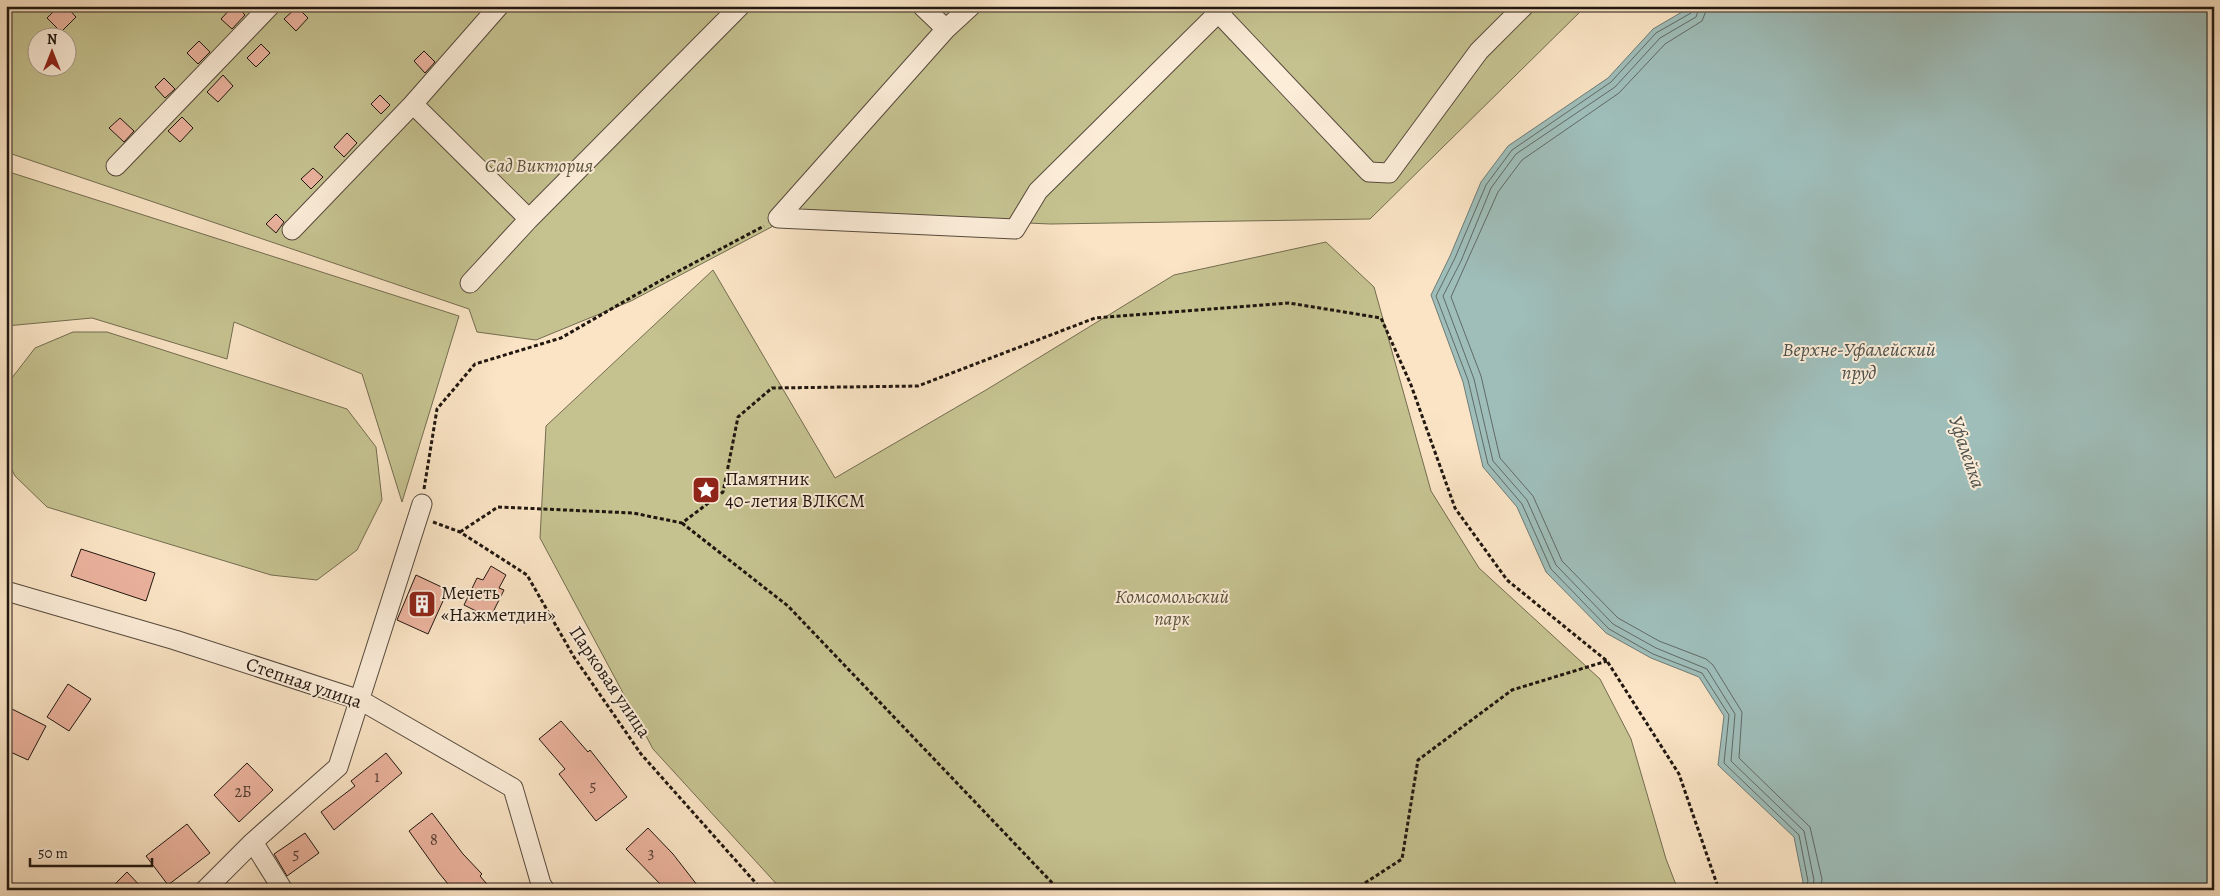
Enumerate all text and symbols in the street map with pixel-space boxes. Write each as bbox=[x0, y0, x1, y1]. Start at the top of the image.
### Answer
north arrow bbox=[28, 28, 78, 78]
text: N bbox=[47, 30, 57, 49]
park label: Сад Виктория bbox=[485, 153, 594, 179]
water label: Верхне-Уфалейский пруд bbox=[1782, 336, 1936, 386]
water label: Уфалейка bbox=[1942, 412, 1992, 492]
place label: Памятник 40-летия ВЛКСМ bbox=[725, 466, 865, 514]
place icon: Памятник 40-летия ВЛКСМ bbox=[691, 475, 721, 505]
place label: Мечеть «Нажметдин» bbox=[441, 580, 556, 628]
park label: Комсомольский парк bbox=[1115, 584, 1229, 632]
building icon: Мечеть «Нажметдин» bbox=[407, 589, 437, 619]
street label: Парковая улица bbox=[563, 621, 657, 743]
street label: Степная улица bbox=[243, 651, 366, 715]
house number: 1 bbox=[374, 766, 380, 788]
house number: 5 bbox=[590, 775, 597, 797]
house number: 2Б bbox=[234, 781, 252, 803]
house number: 8 bbox=[430, 829, 438, 851]
scale bar bbox=[30, 836, 152, 868]
house number: 3 bbox=[648, 842, 654, 864]
text: 50 m bbox=[38, 843, 68, 863]
house number: 5 bbox=[293, 843, 300, 865]

